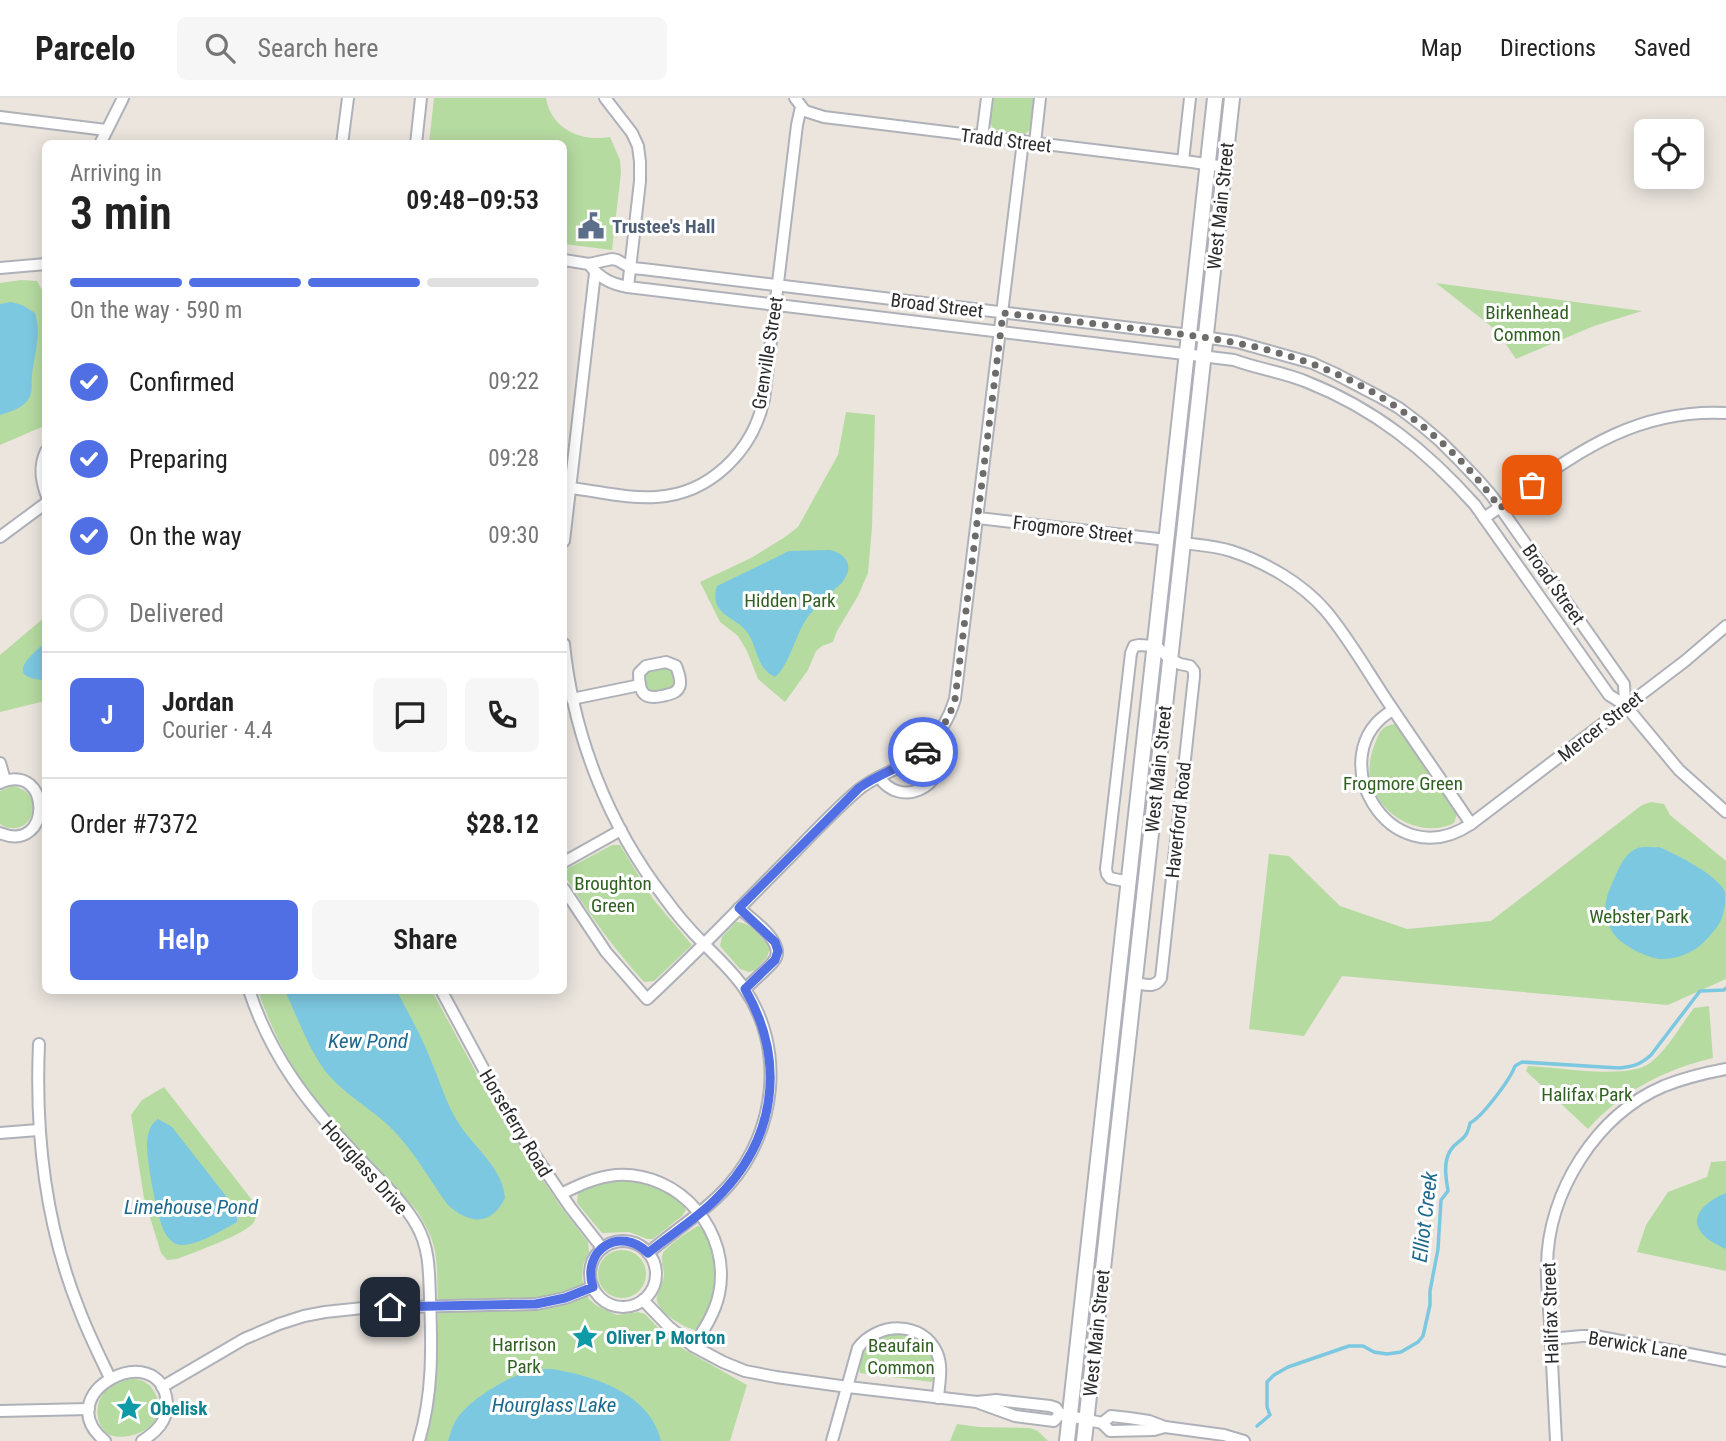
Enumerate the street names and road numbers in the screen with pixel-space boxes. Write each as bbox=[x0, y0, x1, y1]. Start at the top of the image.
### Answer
street label: Tradd Street bbox=[959, 124, 1053, 157]
street label: West Main Street bbox=[1202, 141, 1239, 271]
street label: Broad Street bbox=[889, 288, 984, 323]
street label: Grenville Street bbox=[747, 295, 788, 411]
street label: Frogmore Street bbox=[1012, 511, 1134, 548]
street label: Broad Street bbox=[1518, 540, 1590, 629]
street label: Mercer Street bbox=[1553, 686, 1647, 767]
street label: West Main Street bbox=[1140, 704, 1177, 834]
street label: Haverford Road bbox=[1161, 761, 1196, 879]
street label: Horseferry Road bbox=[474, 1065, 557, 1181]
street label: Hourglass Drive bbox=[316, 1116, 413, 1219]
street label: Halifax Street bbox=[1537, 1262, 1564, 1364]
street label: West Main Street bbox=[1078, 1268, 1115, 1398]
street label: Berwick Lane bbox=[1587, 1326, 1689, 1365]

